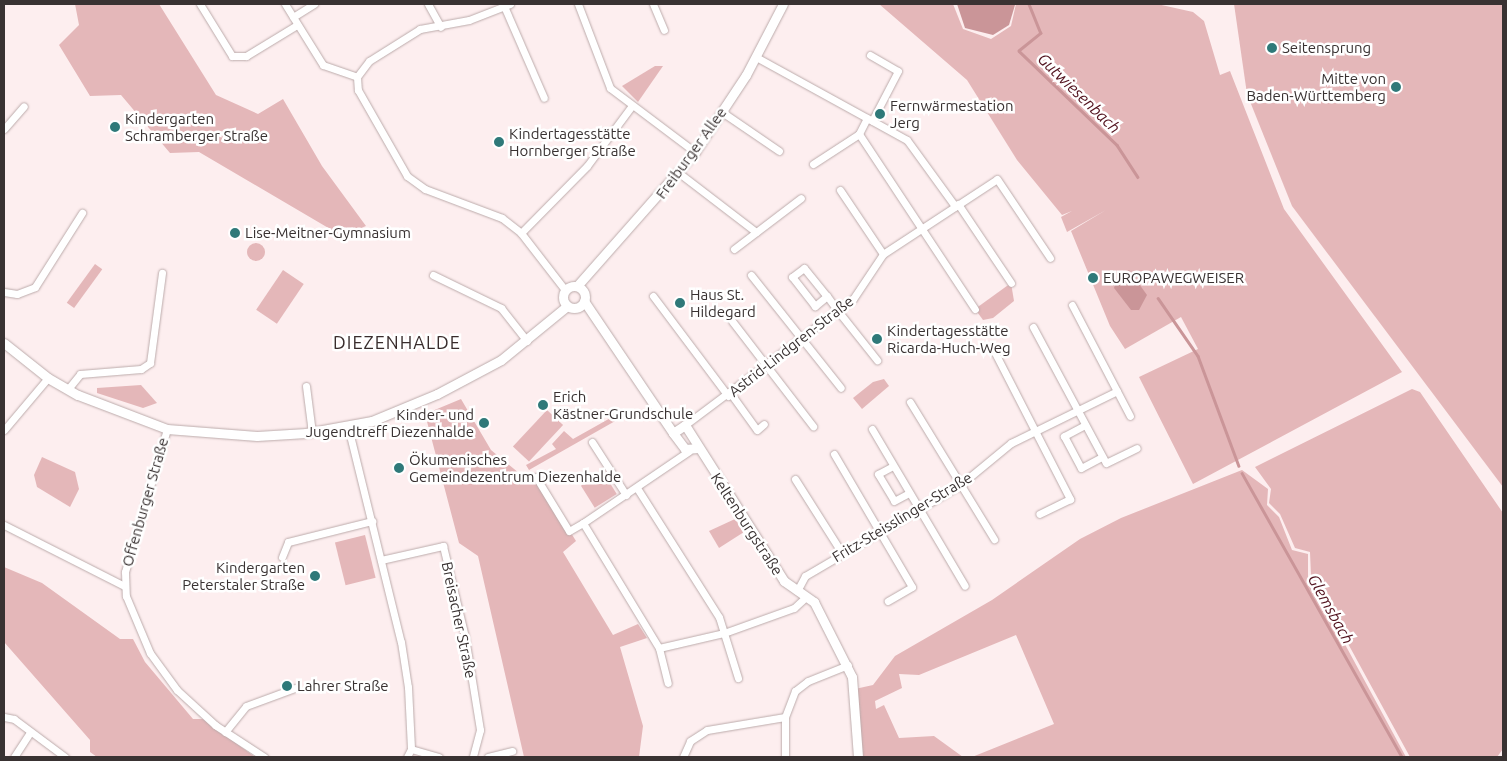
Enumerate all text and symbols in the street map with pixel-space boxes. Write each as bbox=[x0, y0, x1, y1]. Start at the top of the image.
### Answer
place label: Seitensprung bbox=[1282, 39, 1371, 57]
marker: Seitensprung bbox=[1266, 42, 1278, 54]
water label: Gutwiesenbach bbox=[1034, 49, 1124, 137]
place label: Mitte von Baden-Württemberg bbox=[1247, 69, 1386, 104]
marker: Mitte von Baden-Württemberg bbox=[1390, 81, 1402, 93]
place label: Fernwärmestation Jerg bbox=[890, 96, 1014, 131]
street label: Freiburger Allee bbox=[652, 104, 730, 202]
marker: Fernwärmestation Jerg bbox=[874, 108, 886, 120]
place label: Kindergarten Schramberger Straße bbox=[125, 109, 268, 144]
marker: Kindergarten Schramberger Straße bbox=[109, 121, 121, 133]
place label: Kindertagesstätte Hornberger Straße bbox=[509, 124, 636, 159]
marker: Kindertagesstätte Hornberger Straße bbox=[493, 136, 505, 148]
place label: Lise-Meitner-Gymnasium bbox=[245, 224, 411, 242]
marker: Lise-Meitner-Gymnasium bbox=[229, 227, 241, 239]
place label: EUROPAWEGWEISER bbox=[1103, 269, 1244, 287]
marker: EUROPAWEGWEISER bbox=[1087, 272, 1099, 284]
place label: Haus St. Hildegard bbox=[690, 285, 756, 320]
street label: Astrid-Lindgren-Straße bbox=[725, 292, 857, 400]
marker: Haus St. Hildegard bbox=[674, 297, 686, 309]
place label: Kindertagesstätte Ricarda-Huch-Weg bbox=[887, 321, 1011, 356]
district label: DIEZENHALDE bbox=[332, 331, 462, 353]
marker: Kindertagesstätte Ricarda-Huch-Weg bbox=[871, 333, 883, 345]
place label: Erich Kästner-Grundschule bbox=[553, 387, 693, 422]
marker: Erich Kästner-Grundschule bbox=[537, 399, 549, 411]
place label: Kinder- und Jugendtreff Diezenhalde bbox=[306, 405, 474, 440]
marker: Kinder- und Jugendtreff Diezenhalde bbox=[478, 417, 490, 429]
street label: Offenburger Straße bbox=[118, 435, 172, 569]
place label: Ökumenisches Gemeindezentrum Diezenhalde bbox=[409, 450, 621, 485]
marker: Ökumenisches Gemeindezentrum Diezenhalde bbox=[393, 462, 405, 474]
street label: Fritz-Steisslinger-Straße bbox=[829, 468, 975, 566]
street label: Keltenburgstraße bbox=[707, 469, 787, 579]
place label: Kindergarten Peterstaler Straße bbox=[182, 558, 305, 593]
street label: Breisacher Straße bbox=[438, 560, 480, 680]
marker: Kindergarten Peterstaler Straße bbox=[309, 570, 321, 582]
water label: Glemsbach bbox=[1304, 571, 1358, 647]
place label: Lahrer Straße bbox=[297, 677, 388, 695]
marker: Lahrer Straße bbox=[281, 680, 293, 692]

